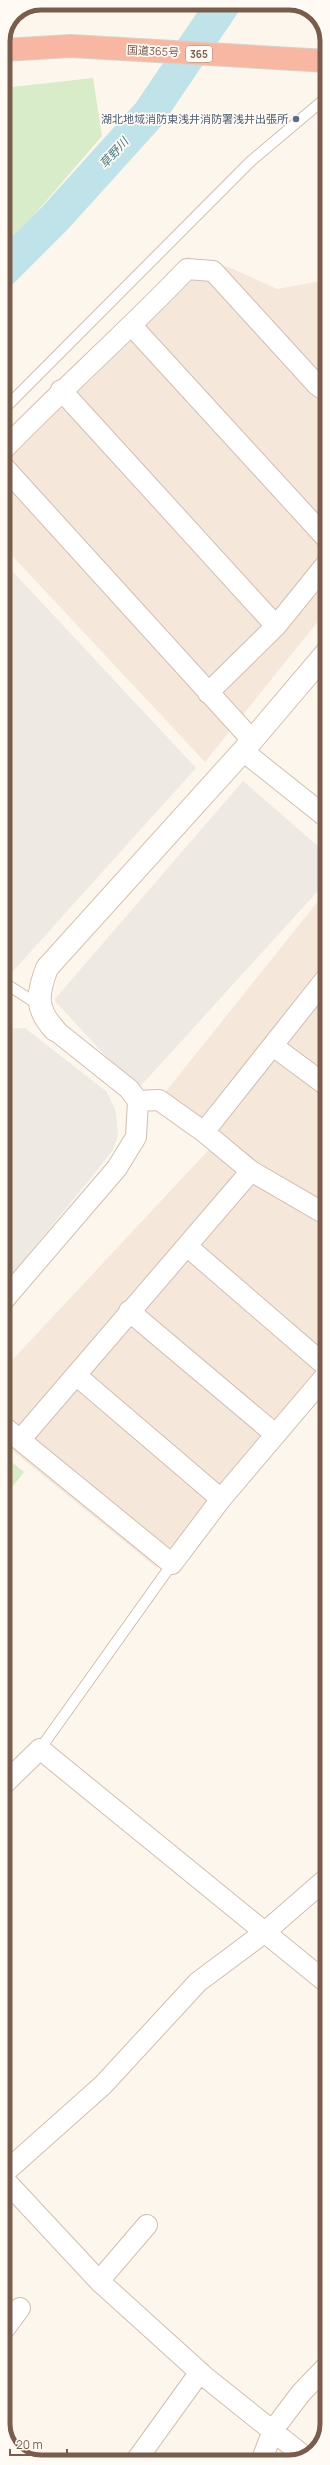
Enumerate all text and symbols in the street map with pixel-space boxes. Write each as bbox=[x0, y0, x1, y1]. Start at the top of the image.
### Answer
street label: 国道365号 bbox=[127, 42, 180, 59]
road number: 365 bbox=[186, 46, 212, 62]
place label: 湖北地域消防東浅井消防署浅井出張所 bbox=[101, 111, 289, 126]
marker: 湖北地域消防東浅井消防署浅井出張所 bbox=[291, 114, 301, 124]
water label: 草野川 bbox=[95, 132, 133, 172]
scale bar bbox=[10, 2431, 67, 2457]
text: 20 m bbox=[16, 2436, 43, 2453]

